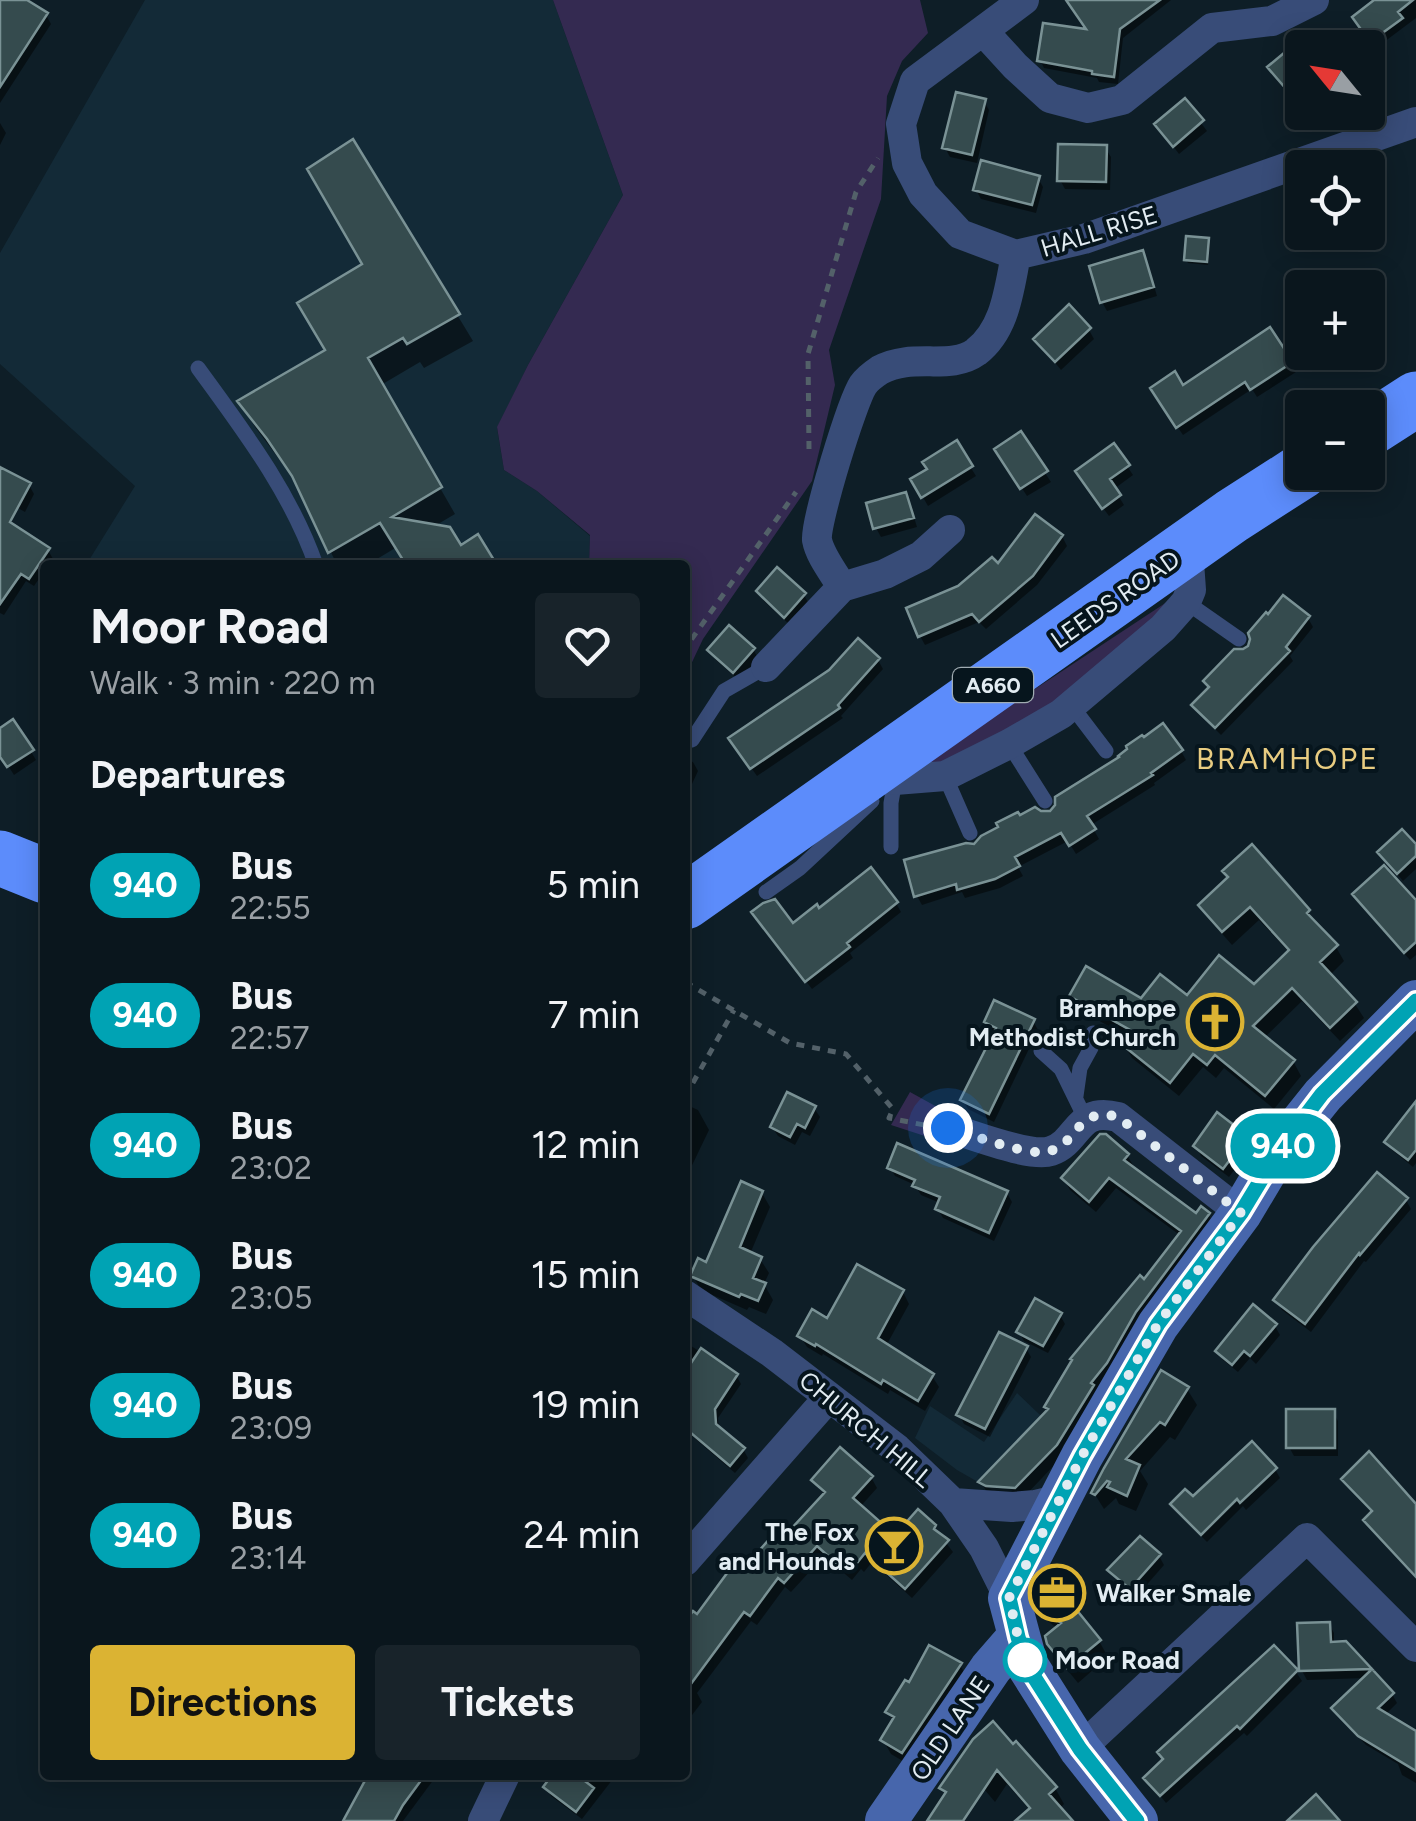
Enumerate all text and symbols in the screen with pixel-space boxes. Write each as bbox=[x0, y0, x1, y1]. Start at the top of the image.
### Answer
north arrow bbox=[1285, 30, 1385, 130]
map controls bbox=[1285, 30, 1385, 490]
button: locate bbox=[1285, 150, 1385, 250]
street label: HALL RISE bbox=[1037, 199, 1161, 263]
button: + bbox=[1285, 270, 1385, 370]
button: − bbox=[1285, 390, 1385, 490]
street label: LEEDS ROAD bbox=[1045, 544, 1185, 654]
button: heart bbox=[535, 593, 640, 698]
text: Moor Road bbox=[90, 597, 330, 655]
text: Walk · 3 min · 220 m bbox=[90, 664, 375, 702]
road number: A660 bbox=[953, 668, 1033, 702]
district label: BRAMHOPE bbox=[1196, 740, 1380, 777]
text: Departures bbox=[90, 752, 285, 798]
text: Bus bbox=[230, 843, 293, 889]
text: 5 min bbox=[546, 862, 640, 908]
text: 940 bbox=[112, 864, 178, 906]
text: 22:55 bbox=[230, 889, 311, 927]
text: Bus bbox=[230, 973, 293, 1019]
text: 7 min bbox=[548, 992, 640, 1038]
church icon: Bramhope Methodist Church bbox=[1185, 992, 1245, 1052]
place label: Bramhope Methodist Church bbox=[969, 993, 1176, 1052]
text: 940 bbox=[112, 994, 178, 1036]
text: 22:57 bbox=[230, 1019, 309, 1057]
text: Bus bbox=[230, 1103, 293, 1149]
your location bbox=[923, 1103, 973, 1153]
line badge: 940 bbox=[1226, 1114, 1340, 1178]
text: 12 min bbox=[531, 1122, 640, 1168]
text: 940 bbox=[112, 1124, 178, 1166]
text: 940 bbox=[1250, 1125, 1316, 1167]
text: 23:02 bbox=[230, 1149, 312, 1187]
text: Bus bbox=[230, 1233, 293, 1279]
text: 15 min bbox=[531, 1252, 640, 1298]
text: 940 bbox=[112, 1254, 178, 1296]
text: 23:05 bbox=[230, 1279, 312, 1317]
text: Bus bbox=[230, 1363, 293, 1409]
street label: CHURCH HILL bbox=[793, 1365, 939, 1493]
text: 19 min bbox=[531, 1382, 640, 1428]
text: 940 bbox=[112, 1384, 178, 1426]
text: 23:09 bbox=[230, 1409, 312, 1447]
text: Bus bbox=[230, 1493, 293, 1539]
text: 24 min bbox=[523, 1512, 640, 1558]
text: 940 bbox=[112, 1514, 178, 1556]
bar icon: The Fox and Hounds bbox=[864, 1516, 924, 1576]
place label: The Fox and Hounds bbox=[718, 1517, 856, 1576]
text: 23:14 bbox=[230, 1539, 306, 1577]
office icon: Walker Smale bbox=[1027, 1563, 1087, 1623]
place label: Walker Smale bbox=[1096, 1578, 1252, 1608]
marker: Moor Road bbox=[1004, 1639, 1046, 1681]
button: Directions bbox=[90, 1645, 355, 1760]
button: Tickets bbox=[375, 1645, 640, 1760]
place label: Moor Road bbox=[1055, 1645, 1180, 1675]
street label: OLD LANE bbox=[904, 1670, 996, 1786]

